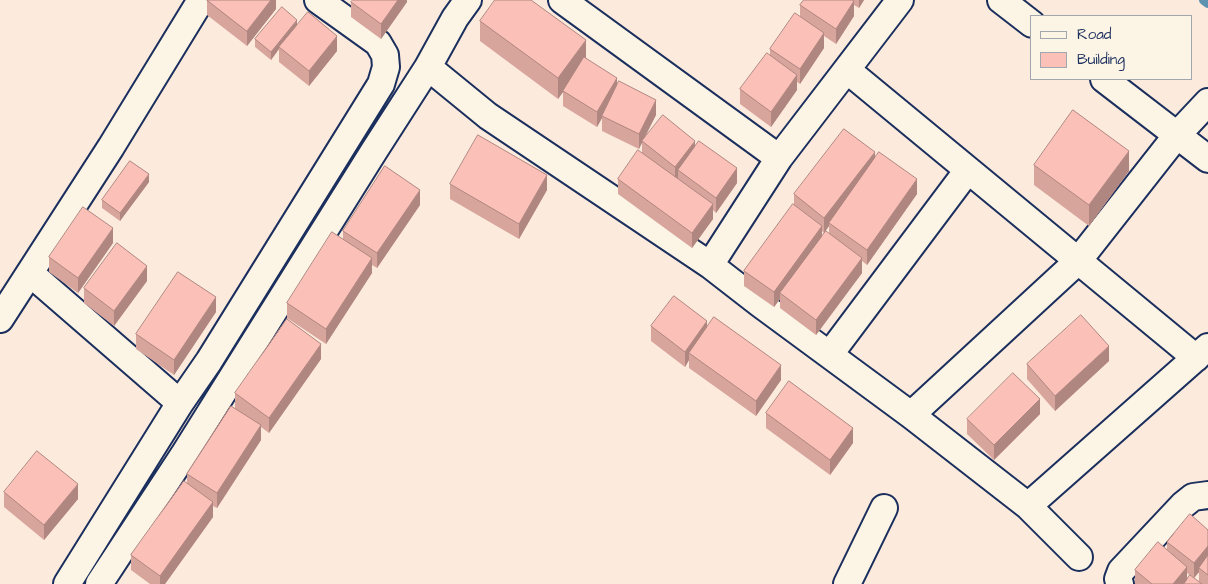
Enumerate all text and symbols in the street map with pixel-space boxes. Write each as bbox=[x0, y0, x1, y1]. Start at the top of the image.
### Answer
legend bbox=[1030, 15, 1193, 80]
text: Road bbox=[1077, 24, 1111, 45]
text: Building bbox=[1077, 49, 1125, 70]

